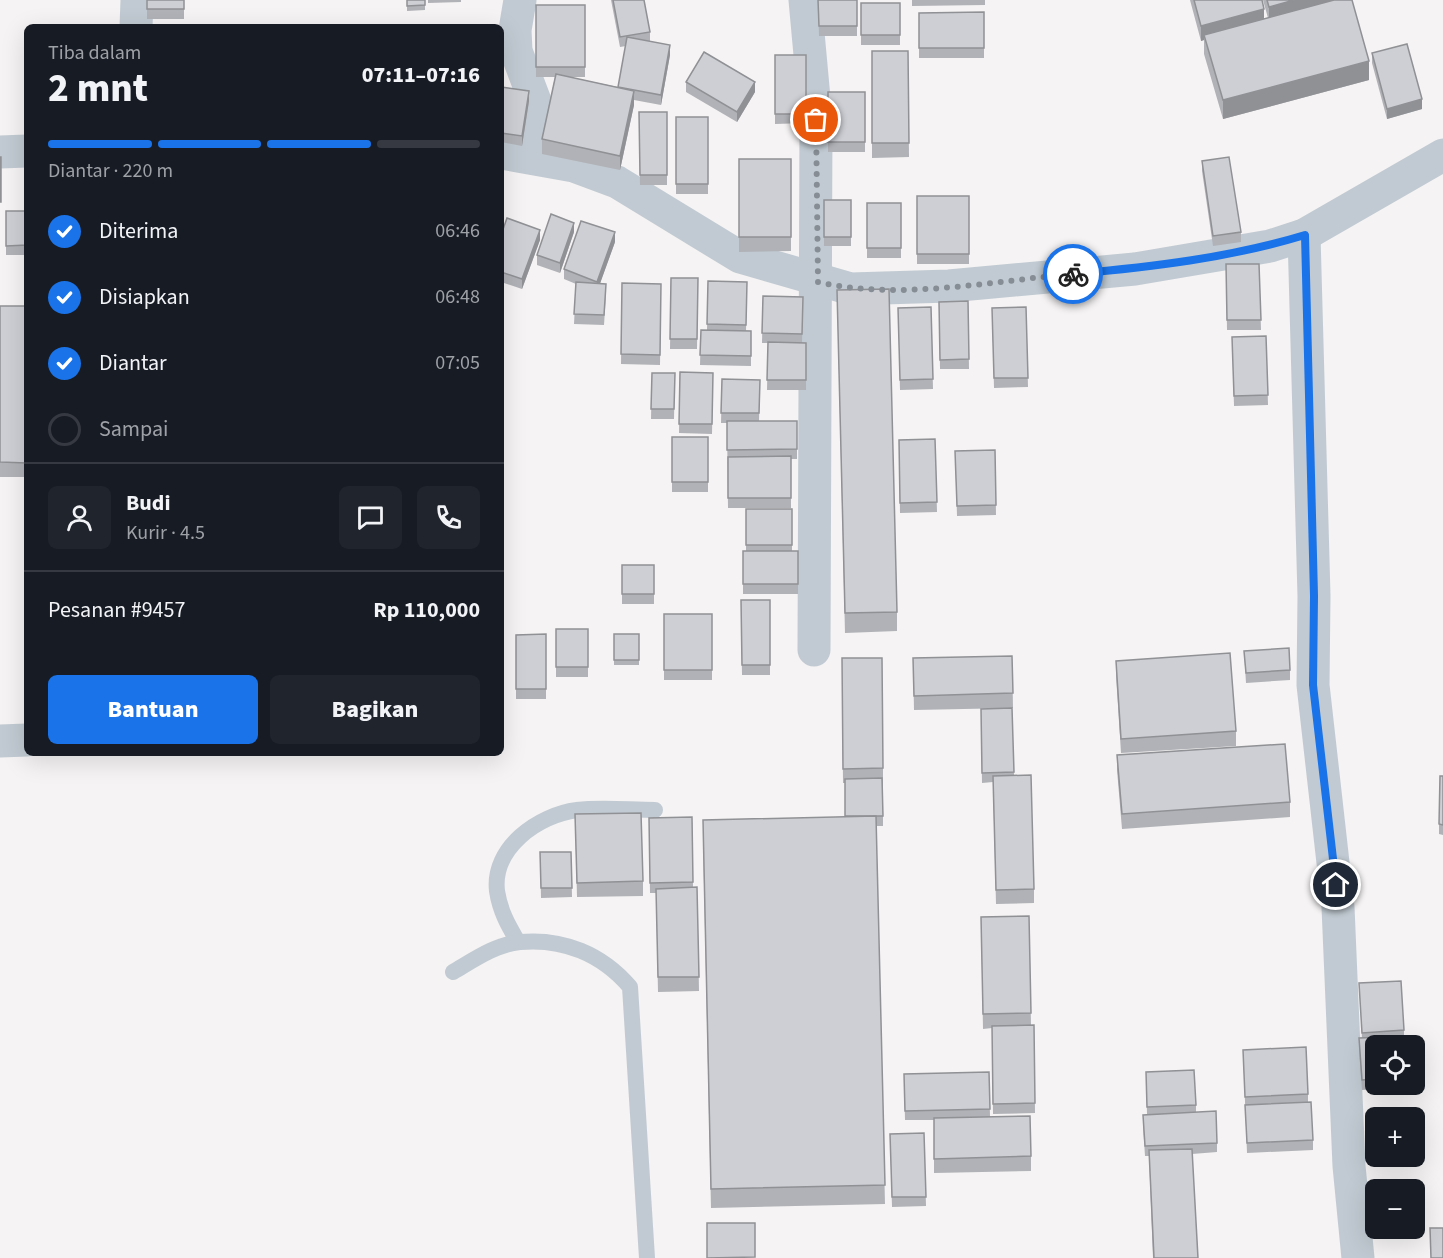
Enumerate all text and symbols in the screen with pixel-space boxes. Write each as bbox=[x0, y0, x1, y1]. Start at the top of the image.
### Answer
text: Tiba dalam bbox=[48, 39, 141, 67]
text: 07:11–07:16 bbox=[362, 59, 480, 91]
text: 2 mnt bbox=[48, 61, 148, 117]
pin bbox=[790, 94, 841, 145]
icon: bag bbox=[799, 103, 832, 136]
text: Diantar · 220 m bbox=[48, 157, 173, 185]
icon: check bbox=[48, 215, 81, 248]
text: Diterima bbox=[99, 215, 178, 247]
text: 06:46 bbox=[435, 217, 480, 245]
courier bbox=[1043, 244, 1103, 304]
icon: bike bbox=[1057, 258, 1090, 291]
icon: check bbox=[48, 281, 81, 314]
text: Disiapkan bbox=[99, 281, 190, 313]
text: 06:48 bbox=[435, 283, 480, 311]
icon: check bbox=[48, 347, 81, 380]
text: Diantar bbox=[99, 347, 167, 379]
text: 07:05 bbox=[435, 349, 480, 377]
text: Sampai bbox=[99, 413, 168, 445]
button: person bbox=[48, 486, 111, 549]
button: chat bbox=[339, 486, 402, 549]
button: phone bbox=[417, 486, 480, 549]
text: Budi bbox=[126, 487, 170, 519]
text: Kurir · 4.5 bbox=[126, 519, 205, 547]
text: Pesanan #9457 bbox=[48, 594, 185, 626]
text: Rp 110,000 bbox=[373, 594, 480, 626]
button: Bantuan bbox=[48, 675, 258, 744]
button: Bagikan bbox=[270, 675, 480, 744]
pin bbox=[1310, 859, 1361, 910]
icon: home bbox=[1319, 868, 1352, 901]
map controls bbox=[1365, 1035, 1425, 1239]
button: locate bbox=[1365, 1035, 1425, 1095]
button: + bbox=[1365, 1107, 1425, 1167]
button: − bbox=[1365, 1179, 1425, 1239]

